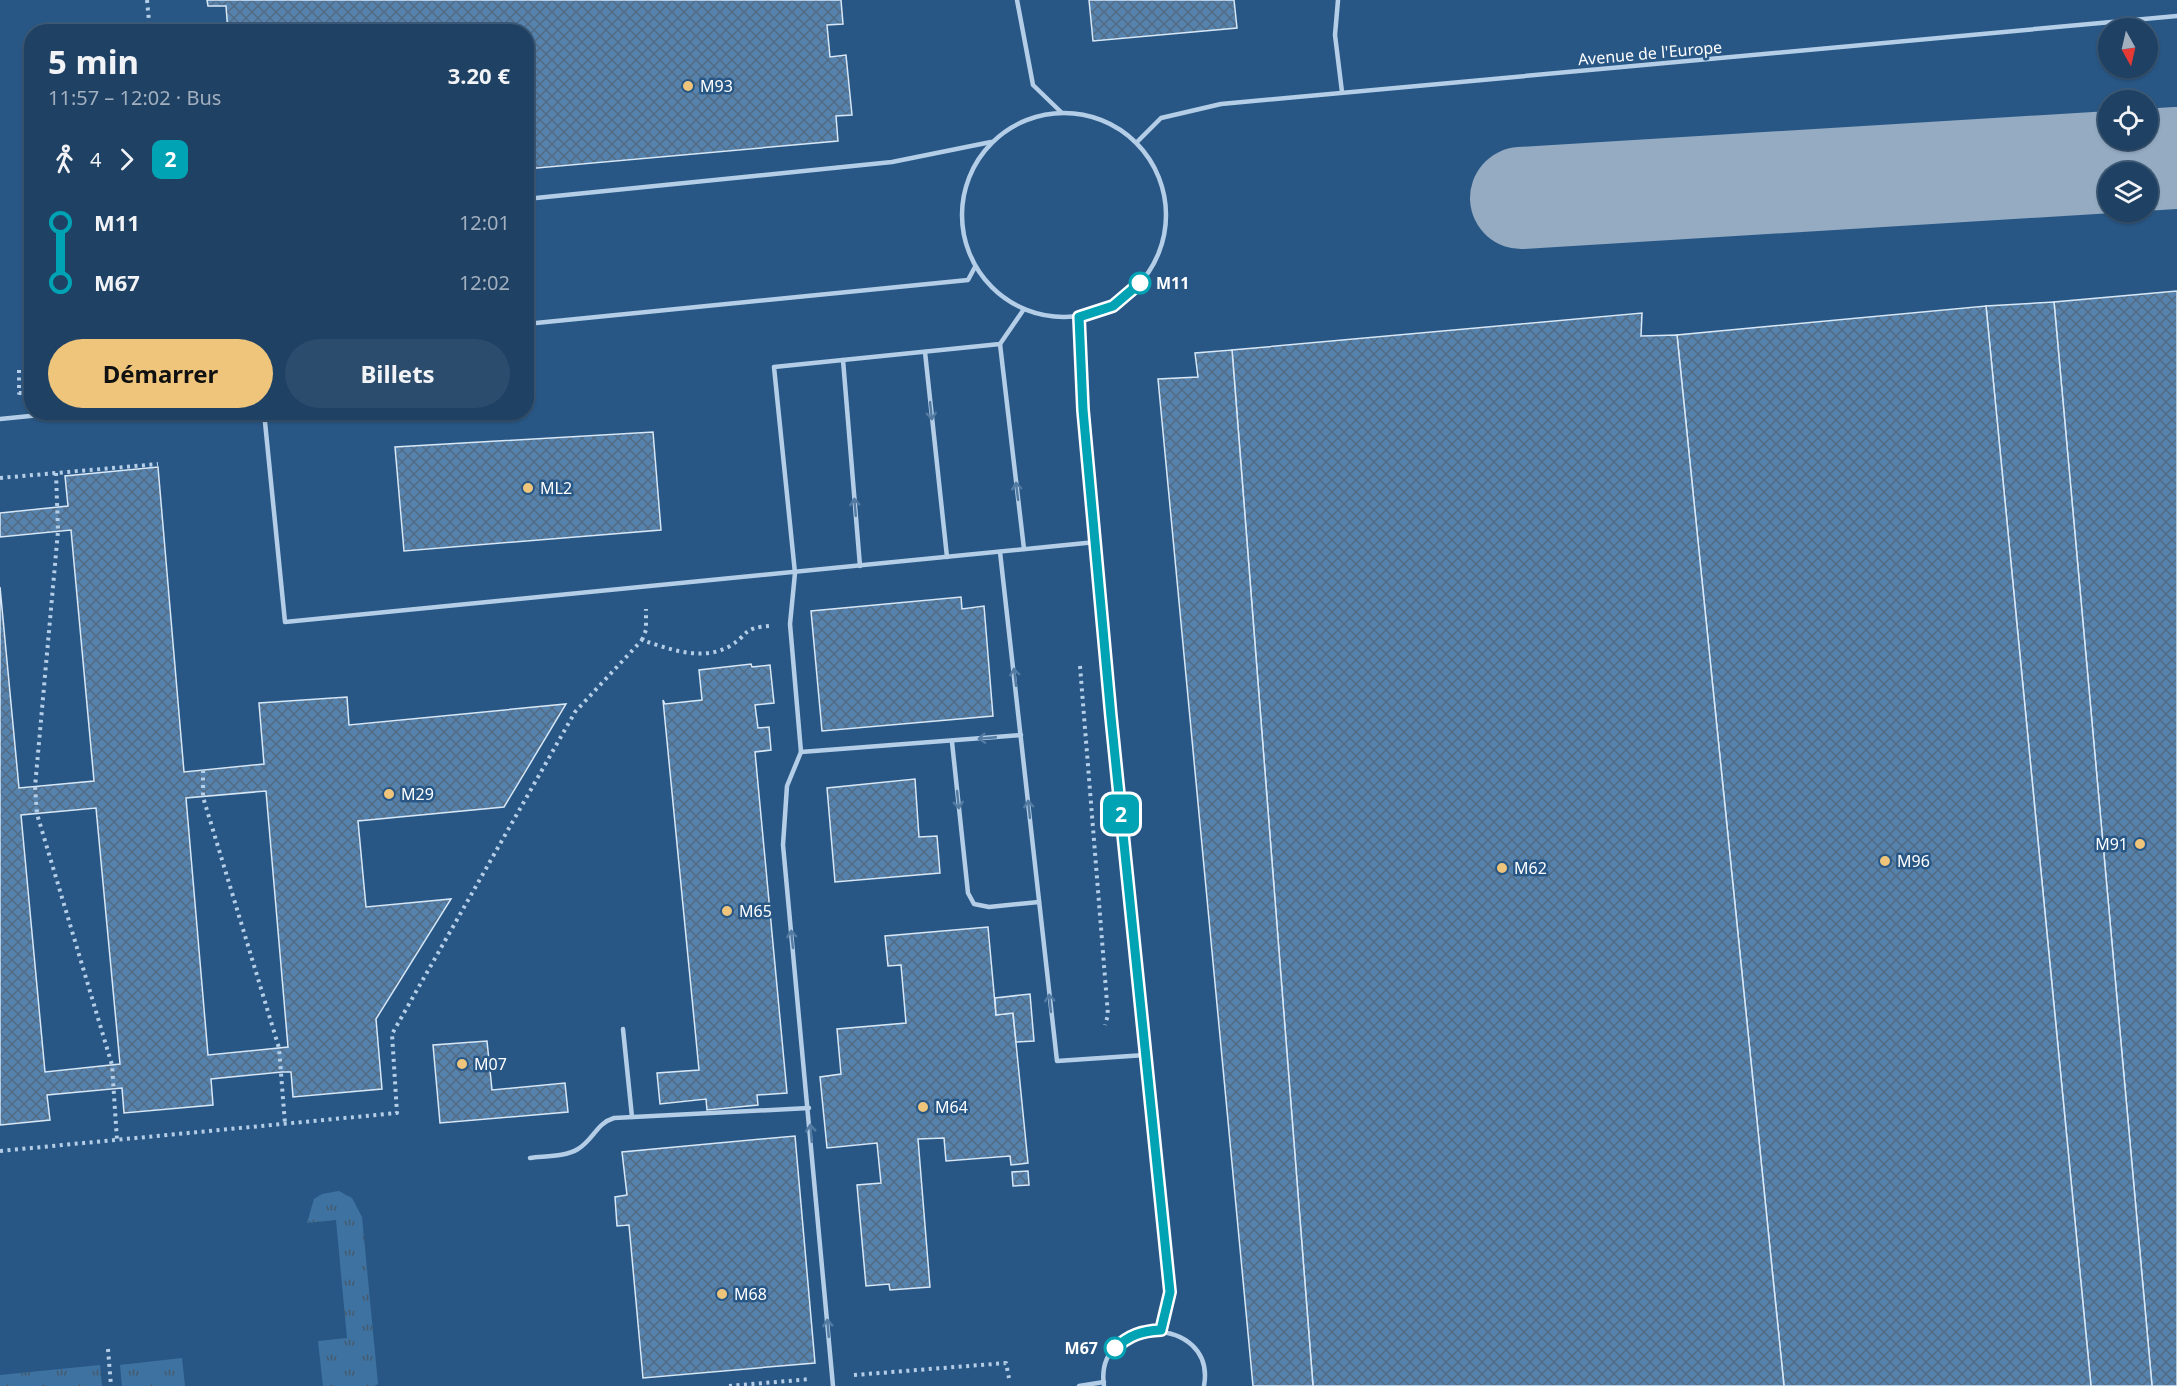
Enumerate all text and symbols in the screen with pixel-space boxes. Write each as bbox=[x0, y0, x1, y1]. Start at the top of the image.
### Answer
north arrow bbox=[2098, 18, 2158, 78]
map controls bbox=[2098, 18, 2158, 222]
street label: Avenue de l'Europe bbox=[1577, 36, 1723, 70]
text: 5 min bbox=[48, 39, 139, 84]
text: 3.20 € bbox=[448, 60, 510, 90]
place label: M93 bbox=[700, 75, 733, 97]
marker: M93 bbox=[681, 79, 695, 93]
text: 11:57 – 12:02 · Bus bbox=[48, 84, 221, 111]
button: locate bbox=[2098, 90, 2158, 150]
icon: walk bbox=[48, 143, 81, 176]
icon: forward bbox=[110, 143, 143, 176]
text: 2 bbox=[164, 145, 176, 173]
text: 4 bbox=[90, 146, 101, 173]
button: layers bbox=[2098, 162, 2158, 222]
text: M11 bbox=[94, 207, 140, 237]
text: 12:01 bbox=[459, 209, 510, 236]
text: M67 bbox=[94, 267, 140, 297]
text: 12:02 bbox=[459, 269, 510, 296]
marker: M11 bbox=[1129, 272, 1151, 294]
place label: M11 bbox=[1156, 272, 1189, 294]
button: Démarrer bbox=[48, 339, 273, 408]
button: Billets bbox=[285, 339, 510, 408]
one-way arrow bbox=[926, 400, 937, 420]
place label: ML2 bbox=[540, 477, 572, 499]
marker: ML2 bbox=[521, 481, 535, 495]
one-way arrow bbox=[1011, 481, 1022, 501]
one-way arrow bbox=[849, 498, 860, 518]
one-way arrow bbox=[1009, 667, 1020, 687]
one-way arrow bbox=[977, 733, 997, 744]
place label: M29 bbox=[401, 783, 434, 805]
marker: M29 bbox=[382, 787, 396, 801]
one-way arrow bbox=[953, 789, 964, 809]
line badge: 2 bbox=[1102, 794, 1140, 834]
one-way arrow bbox=[1023, 800, 1034, 820]
text: 2 bbox=[1115, 800, 1127, 828]
place label: M91 bbox=[2095, 833, 2128, 855]
marker: M91 bbox=[2133, 837, 2147, 851]
place label: M96 bbox=[1897, 850, 1930, 872]
marker: M96 bbox=[1878, 854, 1892, 868]
place label: M62 bbox=[1514, 857, 1547, 879]
marker: M62 bbox=[1495, 861, 1509, 875]
place label: M65 bbox=[739, 900, 772, 922]
marker: M65 bbox=[720, 904, 734, 918]
one-way arrow bbox=[786, 930, 797, 950]
one-way arrow bbox=[1044, 994, 1055, 1014]
place label: M07 bbox=[474, 1053, 507, 1075]
marker: M07 bbox=[455, 1057, 469, 1071]
place label: M64 bbox=[935, 1096, 968, 1118]
marker: M64 bbox=[916, 1100, 930, 1114]
one-way arrow bbox=[805, 1124, 816, 1144]
place label: M68 bbox=[734, 1283, 767, 1305]
marker: M68 bbox=[715, 1287, 729, 1301]
one-way arrow bbox=[822, 1318, 833, 1338]
place label: M67 bbox=[1065, 1337, 1098, 1359]
marker: M67 bbox=[1104, 1337, 1126, 1359]

